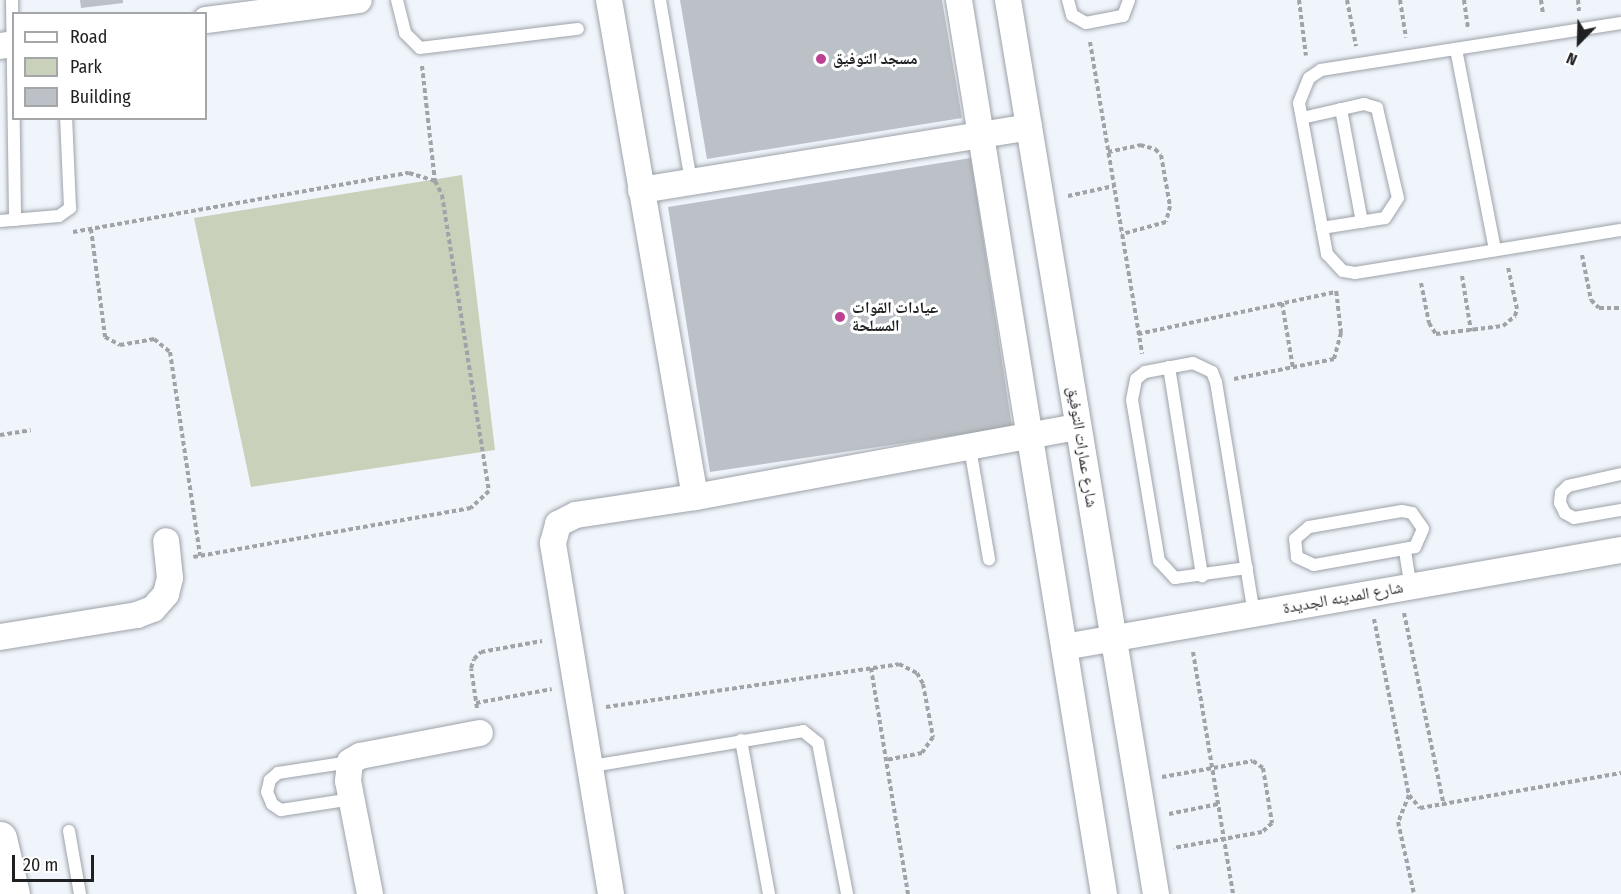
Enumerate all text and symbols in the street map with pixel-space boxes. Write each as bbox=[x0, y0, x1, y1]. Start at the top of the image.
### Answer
legend bbox=[12, 12, 207, 120]
north arrow bbox=[1549, 12, 1609, 72]
text: Road bbox=[70, 26, 107, 48]
text: N bbox=[1564, 48, 1580, 70]
place label: مسجد التوفيق bbox=[833, 49, 918, 69]
marker: مسجد التوفيق bbox=[814, 52, 828, 66]
text: Park bbox=[70, 56, 102, 78]
text: Building bbox=[70, 86, 131, 108]
place label: عيادات القوات المسلحة bbox=[852, 298, 938, 336]
marker: عيادات القوات المسلحة bbox=[833, 310, 847, 324]
street label: شارع عمارات التوفيق bbox=[1063, 385, 1101, 509]
street label: شارع المدينه الجديدة bbox=[1281, 578, 1405, 618]
scale bar bbox=[15, 843, 98, 881]
text: 20 m bbox=[23, 854, 58, 876]

